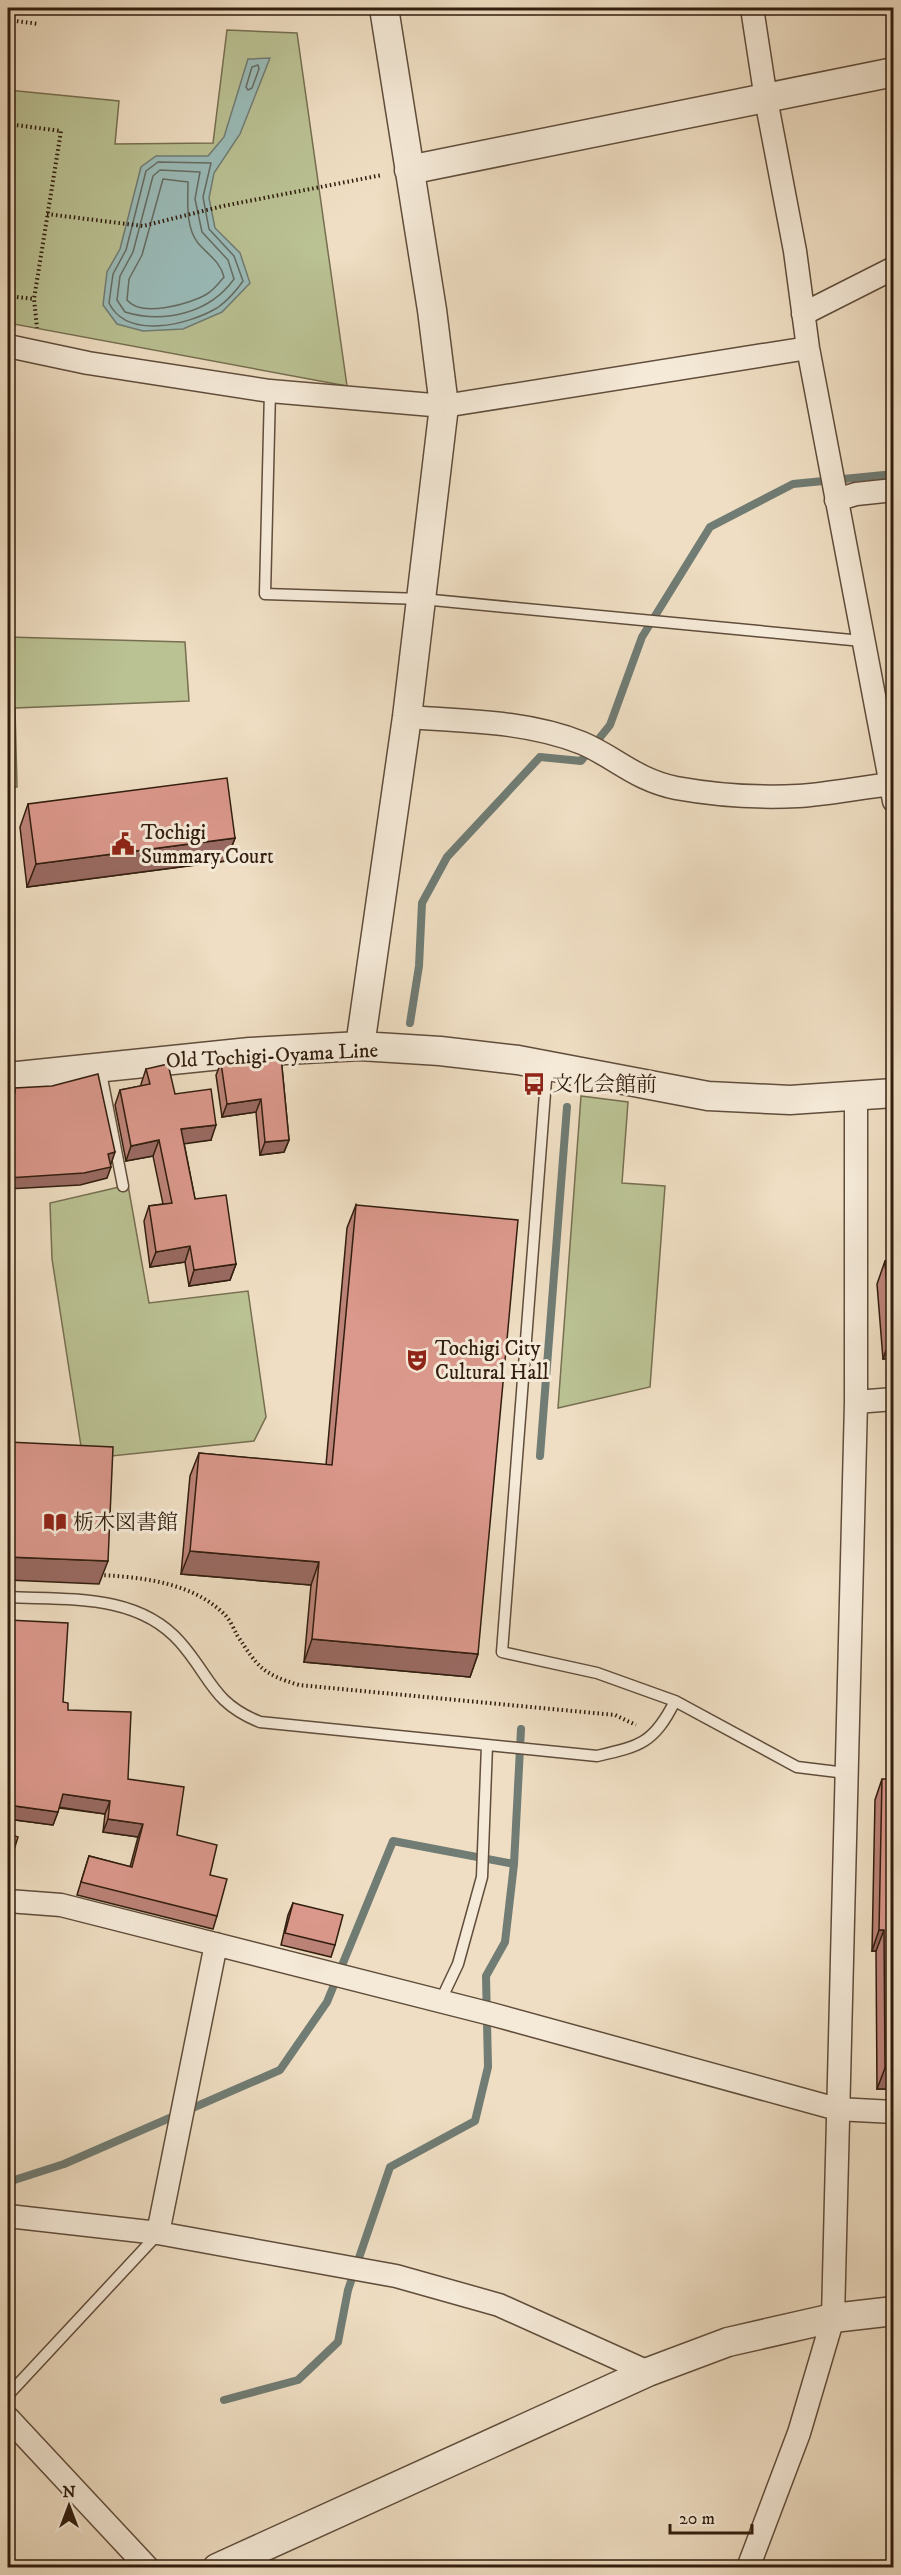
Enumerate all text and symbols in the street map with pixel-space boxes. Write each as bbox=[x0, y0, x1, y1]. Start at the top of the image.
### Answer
place label: Tochigi Summary Court bbox=[141, 820, 274, 870]
public building icon: Tochigi Summary Court bbox=[110, 831, 136, 857]
street label: Old Tochigi-Oyama Line bbox=[165, 1037, 379, 1075]
bus stop icon: 文化会館前 bbox=[521, 1071, 547, 1097]
place label: 文化会館前 bbox=[552, 1072, 657, 1098]
place label: Tochigi City Cultural Hall bbox=[435, 1336, 550, 1386]
theatre icon: Tochigi City Cultural Hall bbox=[404, 1347, 430, 1373]
library icon: 栃木図書館 bbox=[42, 1509, 68, 1535]
place label: 栃木図書館 bbox=[73, 1510, 178, 1536]
north arrow bbox=[39, 2476, 99, 2536]
text: N bbox=[62, 2482, 76, 2502]
scale bar bbox=[670, 2497, 752, 2535]
text: 20 m bbox=[679, 2508, 715, 2530]

